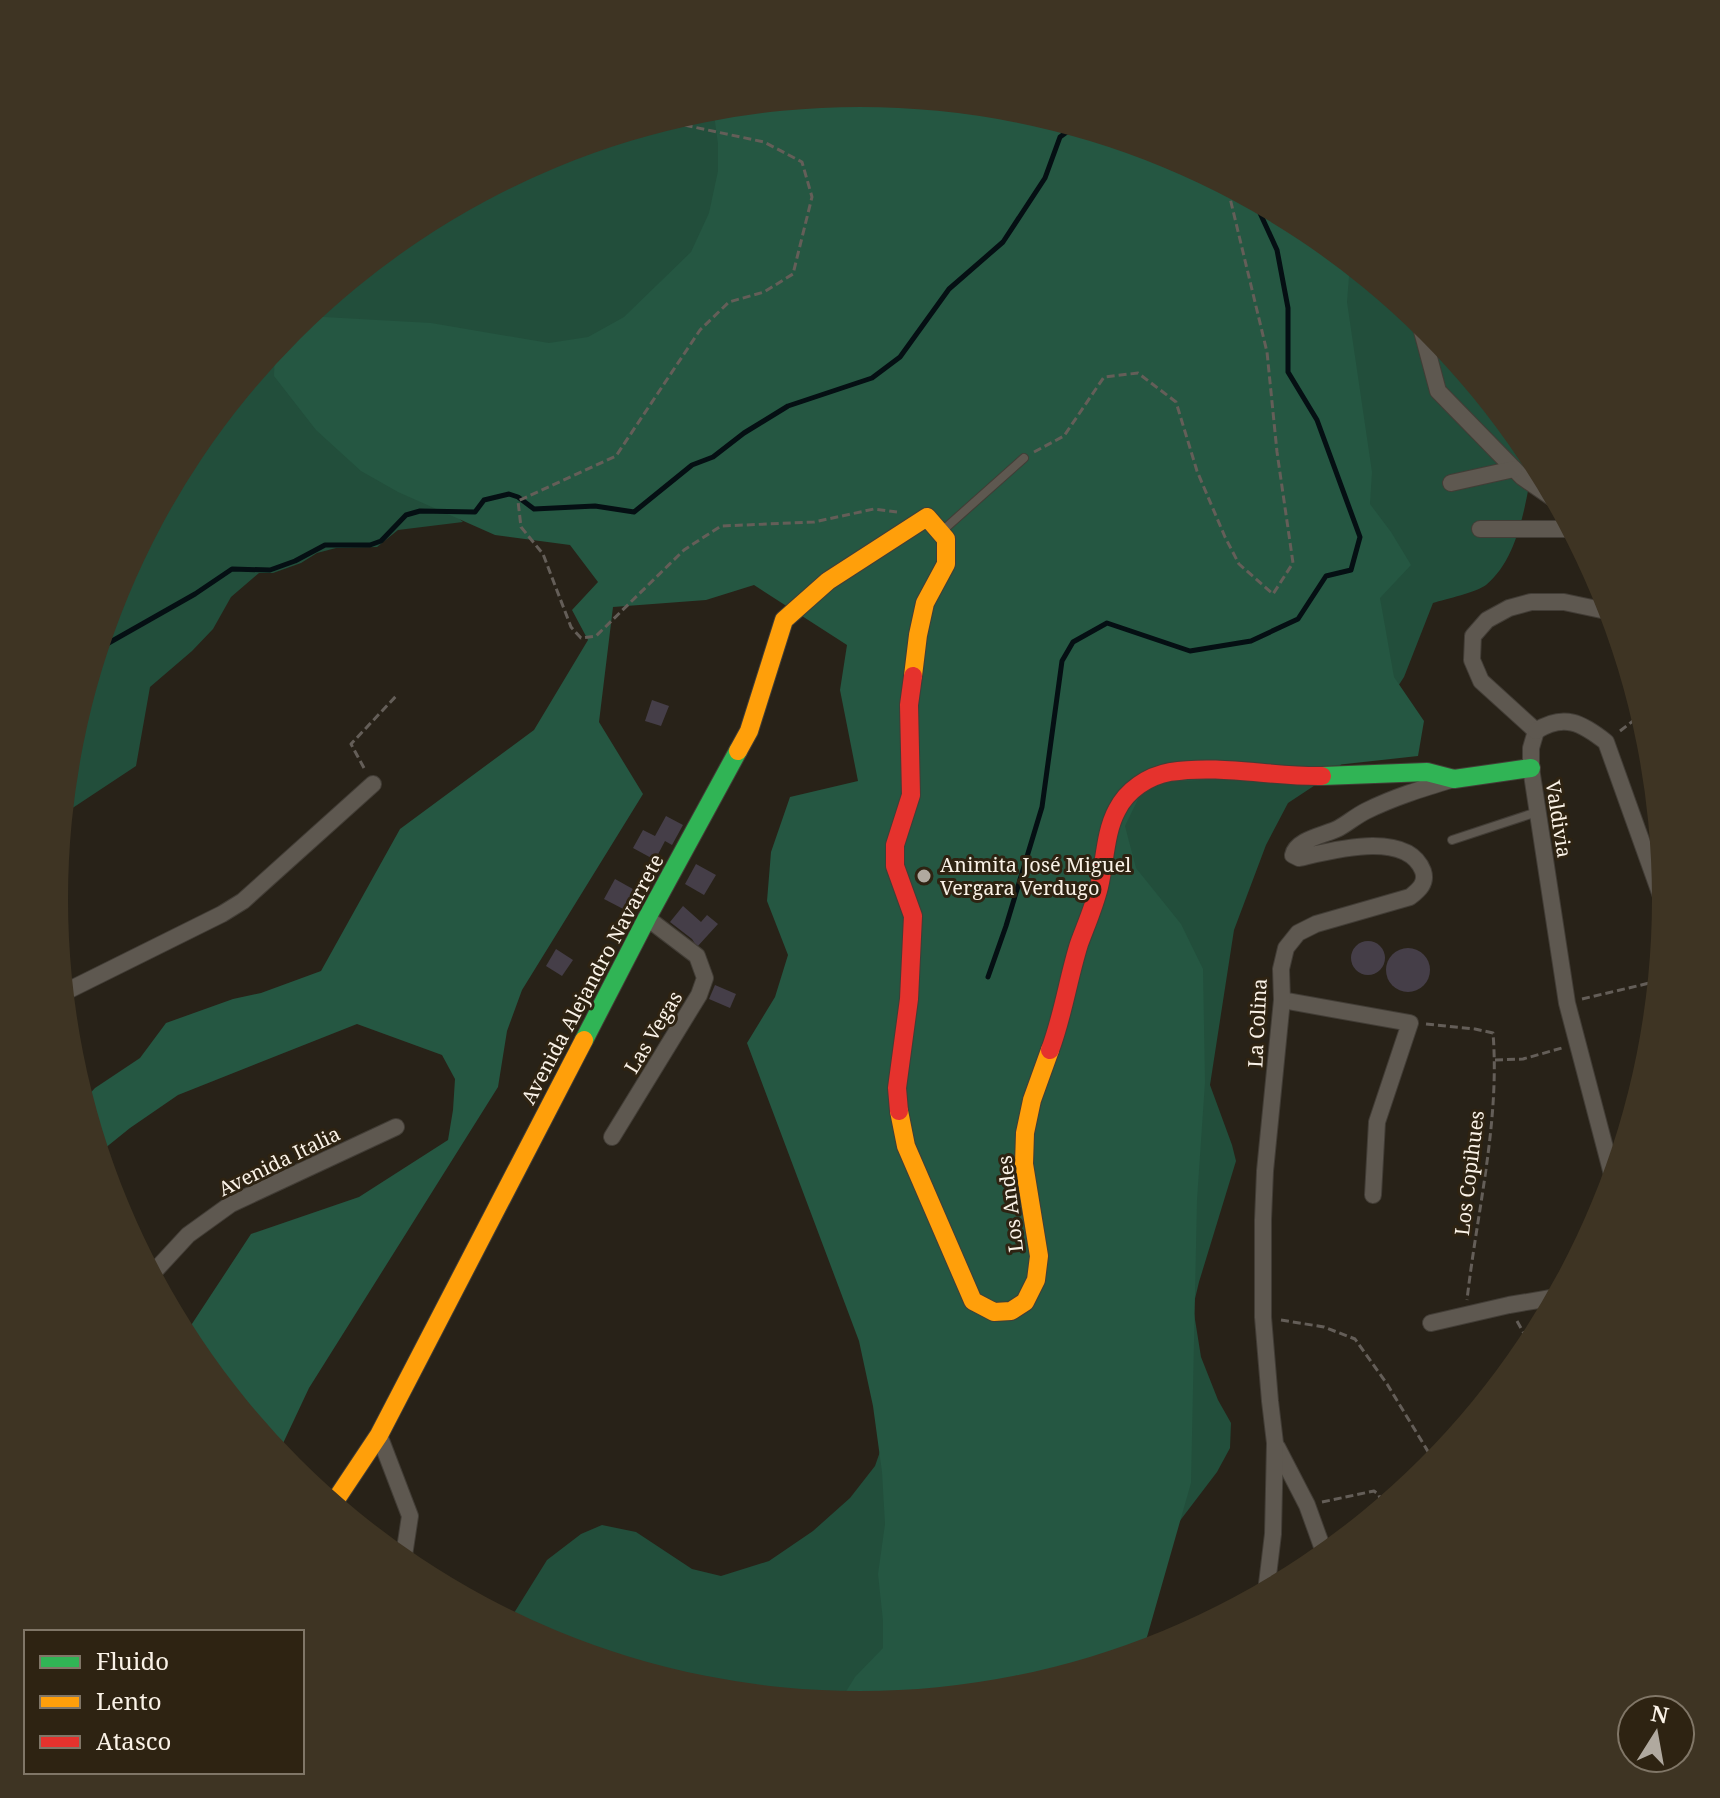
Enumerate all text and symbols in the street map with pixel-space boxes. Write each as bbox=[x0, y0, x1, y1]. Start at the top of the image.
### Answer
street label: Valdivia bbox=[1540, 779, 1578, 859]
street label: Avenida Alejandro Navarrete bbox=[514, 849, 670, 1109]
place label: Animita José Miguel Vergara Verdugo bbox=[940, 851, 1131, 901]
marker: Animita José Miguel Vergara Verdugo bbox=[915, 867, 933, 885]
street label: La Colina bbox=[1241, 978, 1273, 1068]
street label: Las Vegas bbox=[618, 986, 688, 1078]
street label: Los Copihues bbox=[1448, 1109, 1490, 1237]
street label: Avenida Italia bbox=[213, 1120, 345, 1202]
street label: Los Andes bbox=[991, 1154, 1029, 1254]
legend bbox=[24, 1630, 304, 1774]
text: Fluido bbox=[96, 1644, 169, 1677]
text: Lento bbox=[96, 1684, 162, 1717]
north arrow bbox=[1616, 1694, 1696, 1774]
text: N bbox=[1649, 1697, 1671, 1730]
text: Atasco bbox=[96, 1724, 171, 1757]

